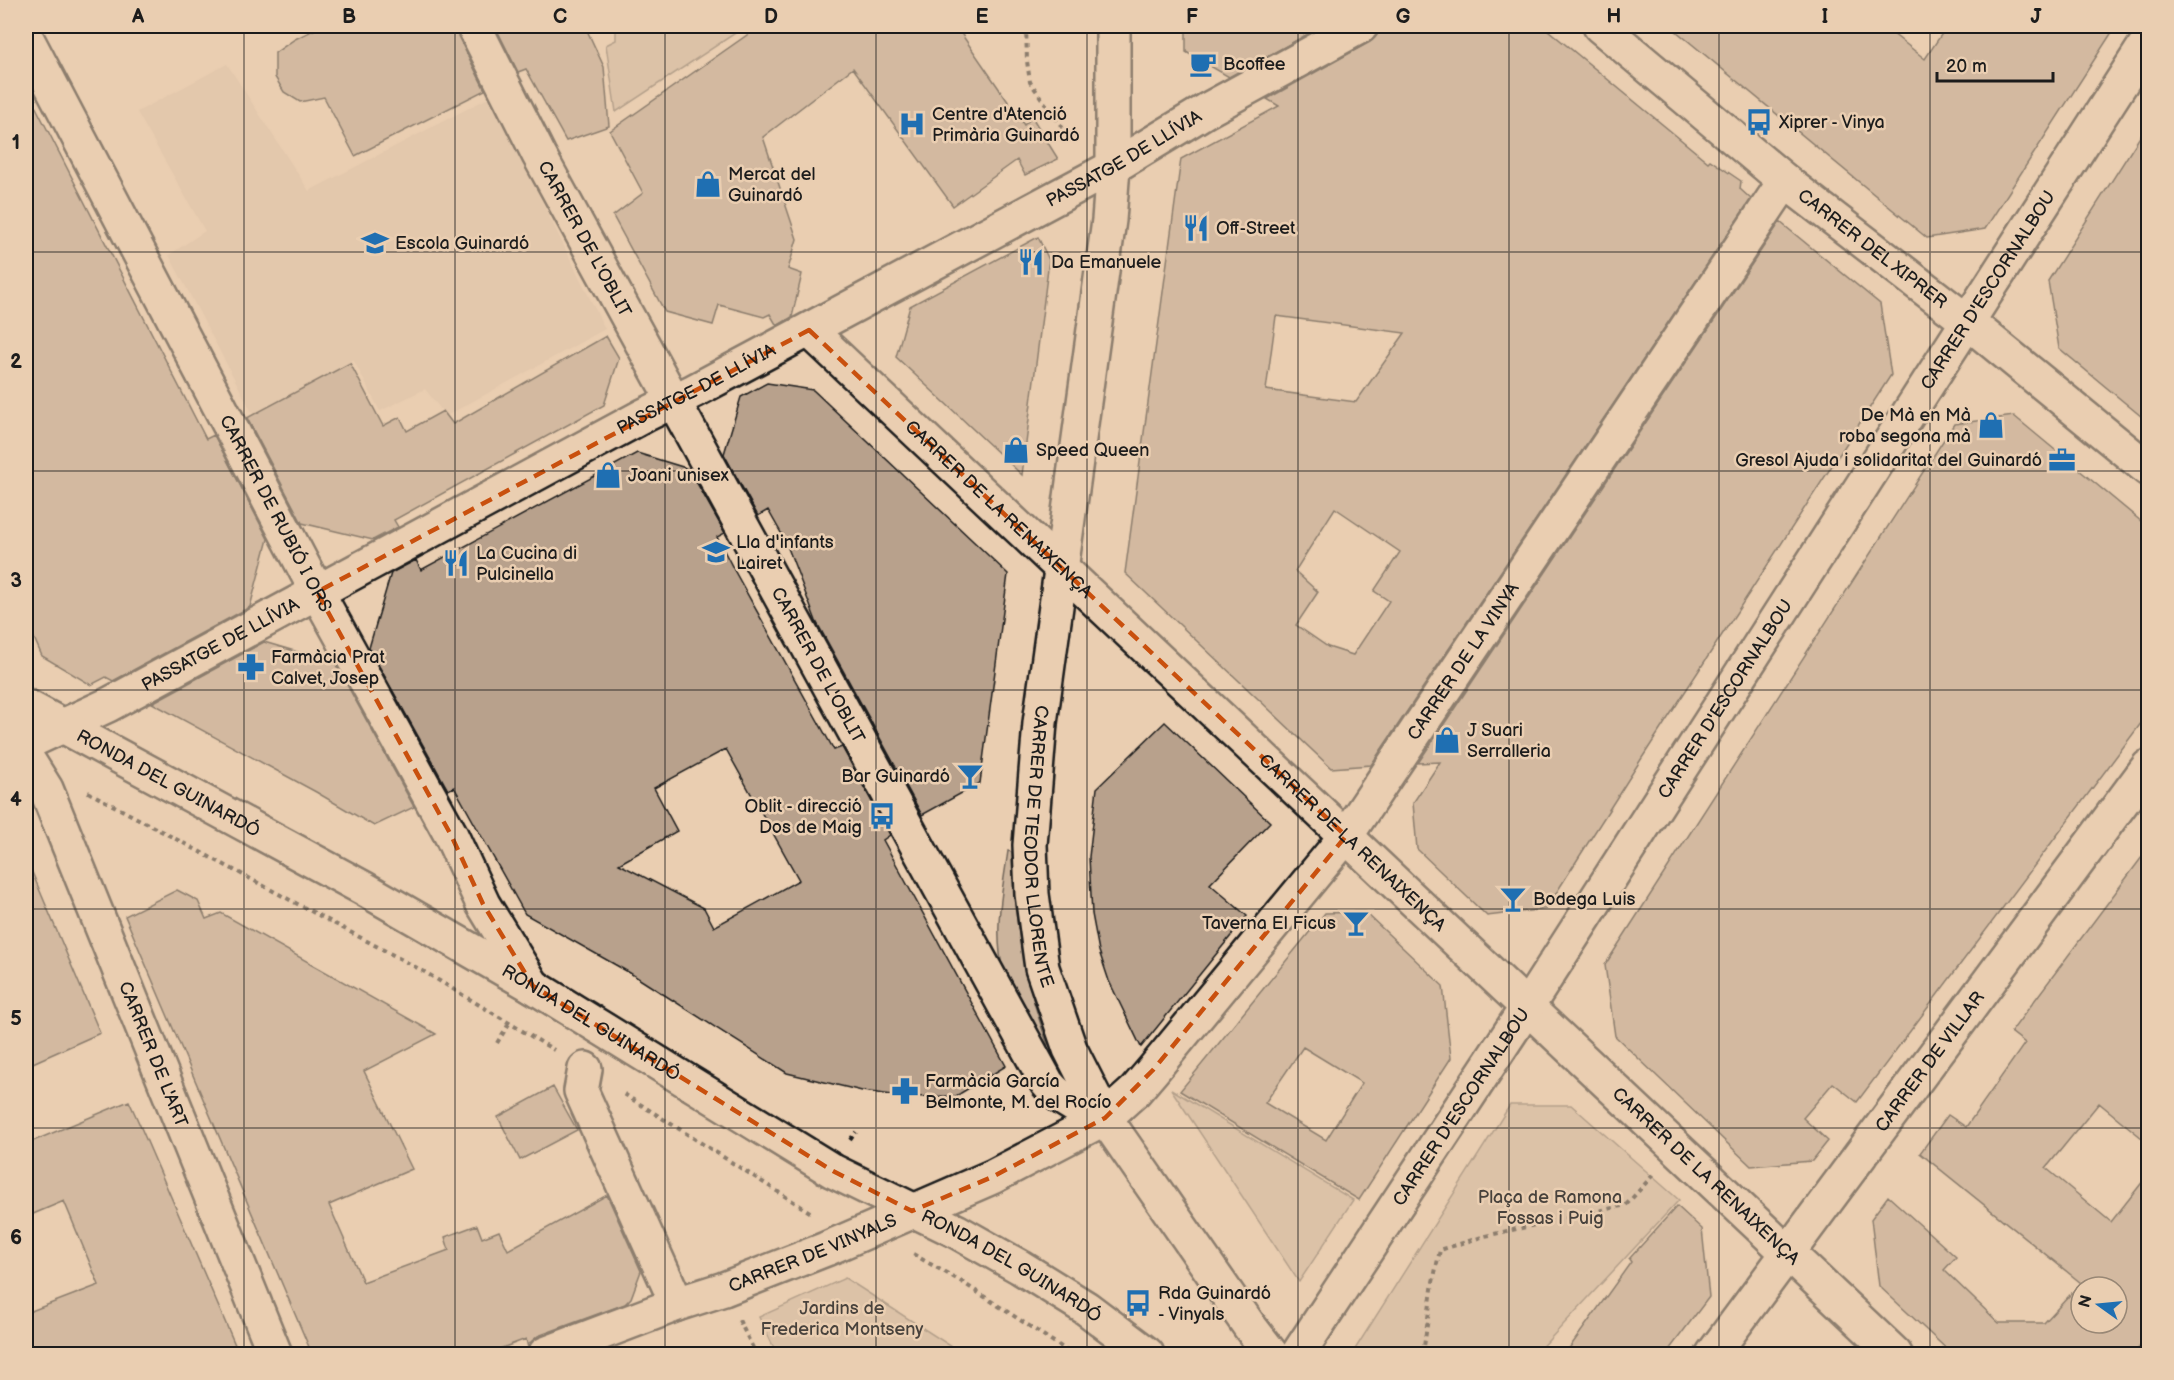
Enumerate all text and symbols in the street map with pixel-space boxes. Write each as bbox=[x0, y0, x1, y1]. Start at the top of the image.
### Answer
text: A bbox=[131, 5, 145, 29]
text: B bbox=[342, 5, 356, 29]
text: C bbox=[553, 5, 567, 29]
text: D bbox=[764, 5, 778, 29]
text: E bbox=[976, 5, 989, 29]
text: F bbox=[1186, 5, 1198, 29]
text: G bbox=[1396, 5, 1411, 29]
text: H bbox=[1607, 5, 1621, 29]
text: I bbox=[1822, 5, 1828, 29]
text: J bbox=[2031, 5, 2043, 29]
scale bar bbox=[1937, 45, 2052, 83]
cafe icon: Bcoffee bbox=[1188, 49, 1218, 79]
place label: Bcoffee bbox=[1223, 54, 1286, 75]
text: 20 m bbox=[1946, 56, 1987, 77]
place label: Centre d'Atenció Primària Guinardó bbox=[932, 104, 1080, 146]
street label: PASSATGE DE LLÍVIA bbox=[1043, 106, 1206, 212]
bus stop icon: Xiprer - Vinya bbox=[1744, 107, 1774, 137]
hospital icon: Centre d'Atenció Primària Guinardó bbox=[897, 109, 927, 139]
place label: Xiprer - Vinya bbox=[1778, 112, 1885, 133]
text: 1 bbox=[12, 131, 20, 155]
street label: CARRER DE L'OBLIT bbox=[533, 157, 636, 321]
place label: Mercat del Guinardó bbox=[728, 164, 816, 206]
shop icon: Mercat del Guinardó bbox=[693, 169, 723, 199]
street label: CARRER DEL XIPRER bbox=[1794, 185, 1951, 313]
street label: CARRER D'ESCORNALBOU bbox=[1917, 187, 2060, 394]
restaurant icon: Off-Street bbox=[1181, 213, 1211, 243]
place label: Off-Street bbox=[1216, 218, 1296, 239]
school or university icon: Escola Guinardó bbox=[360, 228, 390, 258]
place label: Escola Guinardó bbox=[395, 233, 529, 254]
restaurant icon: Da Emanuele bbox=[1016, 247, 1046, 277]
place label: Da Emanuele bbox=[1051, 252, 1162, 273]
street label: PASSATGE DE LLÍVIA bbox=[613, 339, 779, 439]
text: 2 bbox=[10, 350, 22, 374]
place label: De Mà en Mà roba segona mà bbox=[1839, 405, 1971, 447]
shop icon: De Mà en Mà roba segona mà bbox=[1976, 410, 2006, 440]
street label: CARRER DE RUBIÓ I ORS bbox=[215, 412, 336, 616]
street label: CARRER DE LA RENAIXENÇA bbox=[901, 416, 1096, 603]
shop icon: Speed Queen bbox=[1001, 435, 1031, 465]
place label: Speed Queen bbox=[1036, 440, 1149, 461]
office icon: Gresol Ajuda i solidaritat del Guinardó bbox=[2047, 445, 2077, 475]
place label: Gresol Ajuda i solidaritat del Guinardó bbox=[1735, 450, 2042, 471]
shop icon: Joani unisex bbox=[593, 460, 623, 490]
place label: Joani unisex bbox=[628, 465, 729, 486]
place label: Lla d'infants Lairet bbox=[736, 532, 834, 574]
school or university icon: Lla d'infants Lairet bbox=[701, 537, 731, 567]
place label: La Cucina di Pulcinella bbox=[476, 543, 577, 585]
restaurant icon: La Cucina di Pulcinella bbox=[441, 548, 471, 578]
text: 3 bbox=[10, 569, 22, 593]
street label: CARRER DE LA VINYA bbox=[1403, 579, 1524, 744]
street label: CARRER DE L'OBLIT bbox=[767, 584, 869, 747]
street label: PASSATGE DE LLÍVIA bbox=[138, 594, 303, 696]
street label: CARRER D'ESCORNALBOU bbox=[1654, 596, 1797, 803]
place label: Farmàcia Prat Calvet, Josep bbox=[271, 647, 385, 689]
pharmacy icon: Farmàcia Prat Calvet, Josep bbox=[236, 652, 266, 682]
street label: CARRER DE TEODOR LLORENTE bbox=[1019, 704, 1058, 991]
place label: J Suari Serralleria bbox=[1467, 720, 1551, 762]
street label: RONDA DEL GUINARDÓ bbox=[73, 725, 265, 841]
shop icon: J Suari Serralleria bbox=[1432, 725, 1462, 755]
street label: CARRER DE LA RENAIXENÇA bbox=[1254, 750, 1450, 936]
bar icon: Bar Guinardó bbox=[955, 761, 985, 791]
place label: Bar Guinardó bbox=[841, 766, 950, 787]
text: 4 bbox=[10, 788, 22, 812]
place label: Oblit - direcció Dos de Maig bbox=[745, 796, 862, 838]
bus stop icon: Oblit - direcció Dos de Maig bbox=[867, 801, 897, 831]
bar icon: Bodega Luis bbox=[1498, 884, 1528, 914]
place label: Bodega Luis bbox=[1533, 889, 1636, 910]
bar icon: Taverna El Ficus bbox=[1341, 908, 1371, 938]
place label: Taverna El Ficus bbox=[1202, 913, 1336, 934]
street label: RONDA DEL GUINARDÓ bbox=[498, 960, 685, 1085]
street label: CARRER DE L'ART bbox=[114, 979, 192, 1131]
street label: CARRER DE VILLAR bbox=[1871, 987, 1989, 1136]
street label: CARRER D'ESCORNALBOU bbox=[1389, 1004, 1534, 1210]
text: 5 bbox=[10, 1007, 22, 1031]
place label: Farmàcia García Belmonte, M. del Rocío bbox=[925, 1071, 1112, 1113]
pharmacy icon: Farmàcia García Belmonte, M. del Rocío bbox=[890, 1076, 920, 1106]
street label: CARRER DE LA RENAIXENÇA bbox=[1608, 1083, 1804, 1269]
park label: Plaça de Ramona Fossas i Puig bbox=[1478, 1187, 1622, 1229]
street label: RONDA DEL GUINARDÓ bbox=[918, 1206, 1107, 1327]
street label: CARRER DE VINYALS bbox=[726, 1210, 900, 1297]
text: 6 bbox=[10, 1226, 22, 1250]
north arrow bbox=[2069, 1275, 2129, 1335]
place label: Rda Guinardó - Vinyals bbox=[1158, 1283, 1271, 1325]
bus stop icon: Rda Guinardó - Vinyals bbox=[1123, 1288, 1153, 1318]
text: N bbox=[2075, 1293, 2097, 1310]
park label: Jardins de Frederica Montseny bbox=[761, 1298, 924, 1340]

